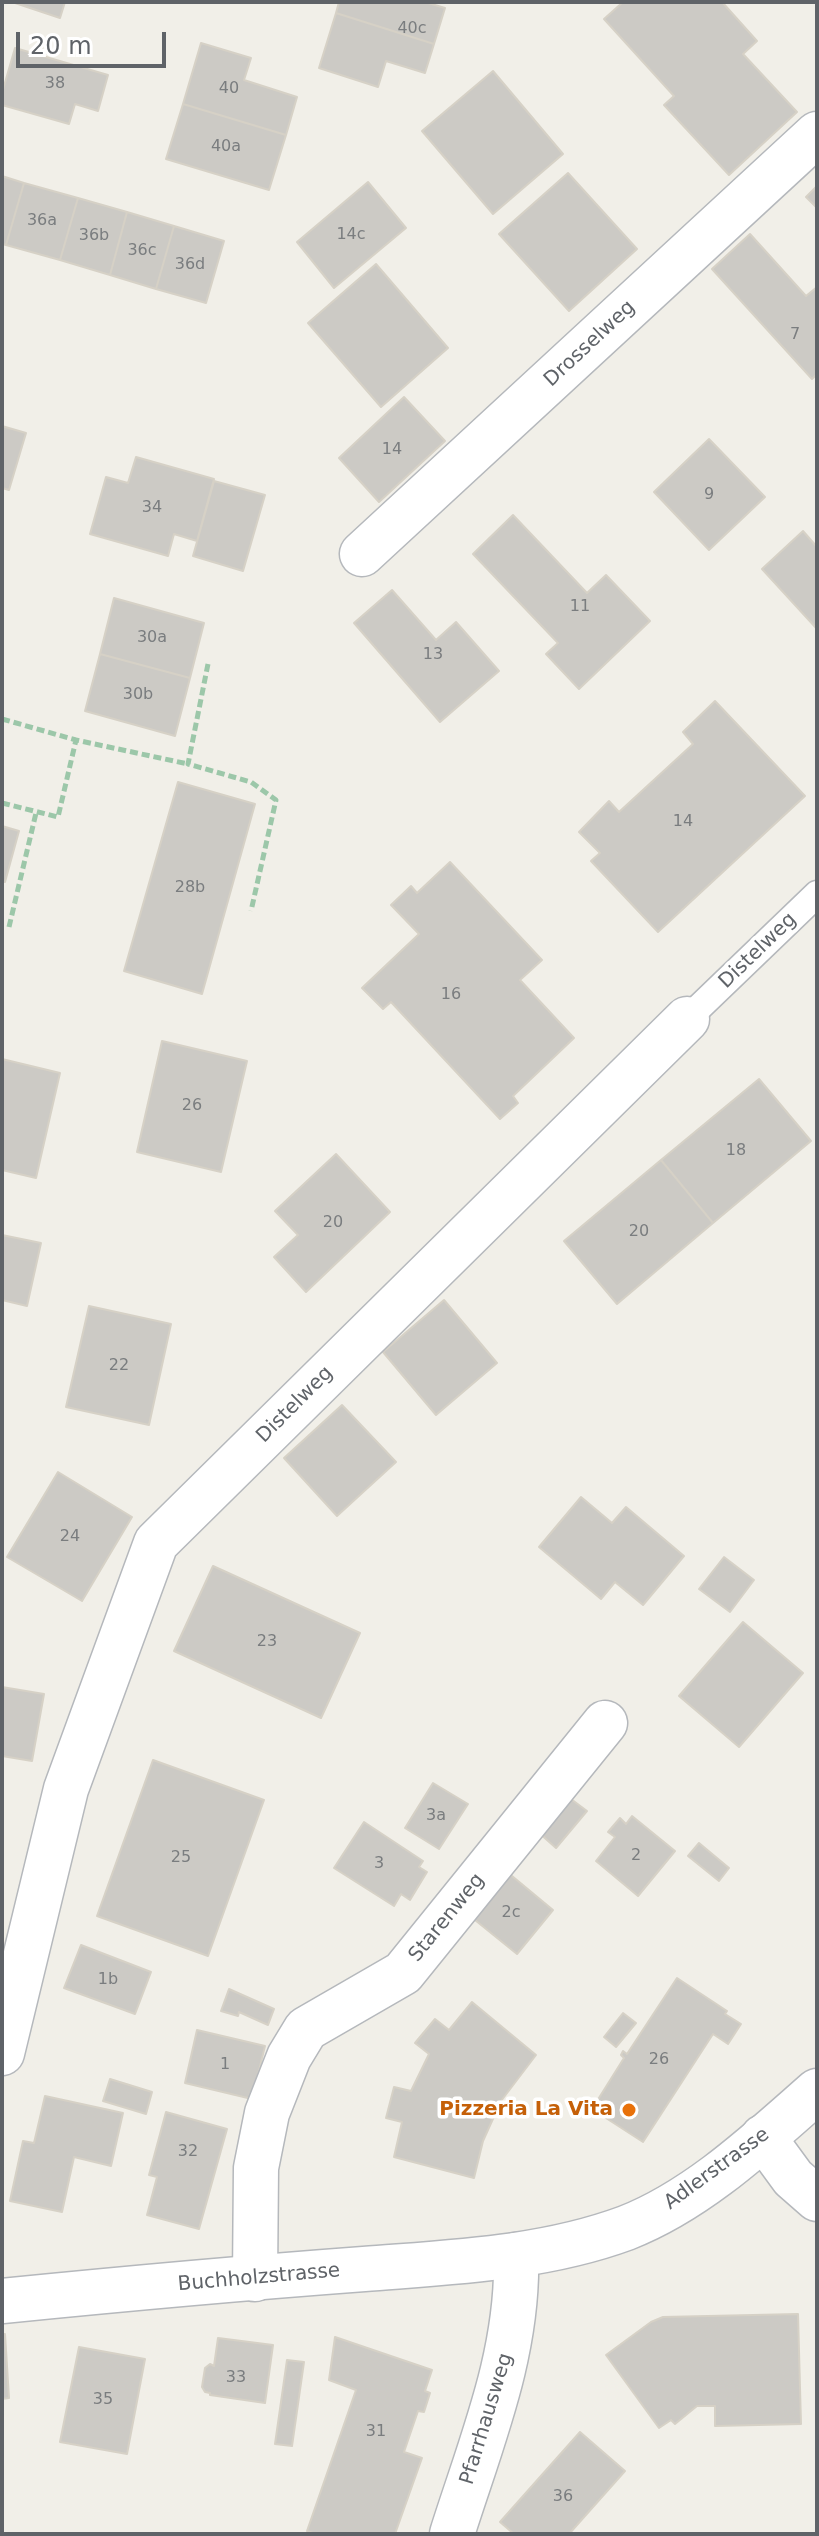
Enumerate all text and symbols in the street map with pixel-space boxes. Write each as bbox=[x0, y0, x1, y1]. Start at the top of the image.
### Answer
scale bar bbox=[20, 16, 170, 66]
house number: 40c bbox=[397, 19, 427, 39]
text: 20 m bbox=[30, 32, 92, 60]
house number: 38 bbox=[45, 74, 65, 94]
house number: 40 bbox=[219, 79, 239, 99]
house number: 40a bbox=[211, 137, 241, 157]
house number: 36a bbox=[27, 211, 57, 231]
house number: 14c bbox=[336, 225, 366, 245]
house number: 36b bbox=[79, 226, 109, 246]
house number: 36c bbox=[127, 241, 157, 261]
house number: 36d bbox=[175, 255, 205, 275]
street label: Drosselweg bbox=[540, 296, 640, 392]
house number: 7 bbox=[790, 325, 800, 345]
house number: 14 bbox=[382, 440, 402, 460]
house number: 9 bbox=[704, 485, 714, 505]
house number: 34 bbox=[142, 498, 162, 518]
house number: 11 bbox=[570, 597, 590, 617]
house number: 30a bbox=[137, 628, 167, 648]
house number: 13 bbox=[423, 645, 443, 665]
house number: 30b bbox=[123, 685, 153, 705]
house number: 14 bbox=[673, 812, 693, 832]
house number: 28b bbox=[175, 878, 205, 898]
street label: Distelweg bbox=[714, 908, 802, 994]
house number: 16 bbox=[441, 985, 461, 1005]
house number: 26 bbox=[182, 1096, 202, 1116]
house number: 18 bbox=[726, 1141, 746, 1161]
house number: 20 bbox=[323, 1213, 343, 1233]
house number: 20 bbox=[629, 1222, 649, 1242]
house number: 22 bbox=[109, 1356, 129, 1376]
street label: Distelweg bbox=[252, 1362, 338, 1448]
house number: 24 bbox=[60, 1527, 80, 1547]
house number: 23 bbox=[257, 1632, 277, 1652]
house number: 3a bbox=[426, 1806, 446, 1826]
house number: 2 bbox=[631, 1846, 641, 1866]
house number: 25 bbox=[171, 1848, 191, 1868]
house number: 3 bbox=[374, 1854, 384, 1874]
street label: Starenweg bbox=[404, 1869, 490, 1967]
house number: 2c bbox=[502, 1903, 520, 1923]
house number: 1b bbox=[98, 1970, 118, 1990]
house number: 26 bbox=[649, 2050, 669, 2070]
house number: 1 bbox=[220, 2055, 230, 2075]
place label: Pizzeria La Vita bbox=[439, 2098, 613, 2122]
marker: Pizzeria La Vita bbox=[620, 2101, 638, 2119]
street label: Adlerstrasse bbox=[660, 2123, 774, 2215]
house number: 32 bbox=[178, 2142, 198, 2162]
street label: Buchholzstrasse bbox=[177, 2259, 341, 2297]
street label: Pfarrhausweg bbox=[456, 2350, 518, 2488]
house number: 33 bbox=[226, 2368, 246, 2388]
house number: 35 bbox=[93, 2390, 113, 2410]
house number: 31 bbox=[366, 2422, 386, 2442]
house number: 36 bbox=[553, 2487, 573, 2507]

